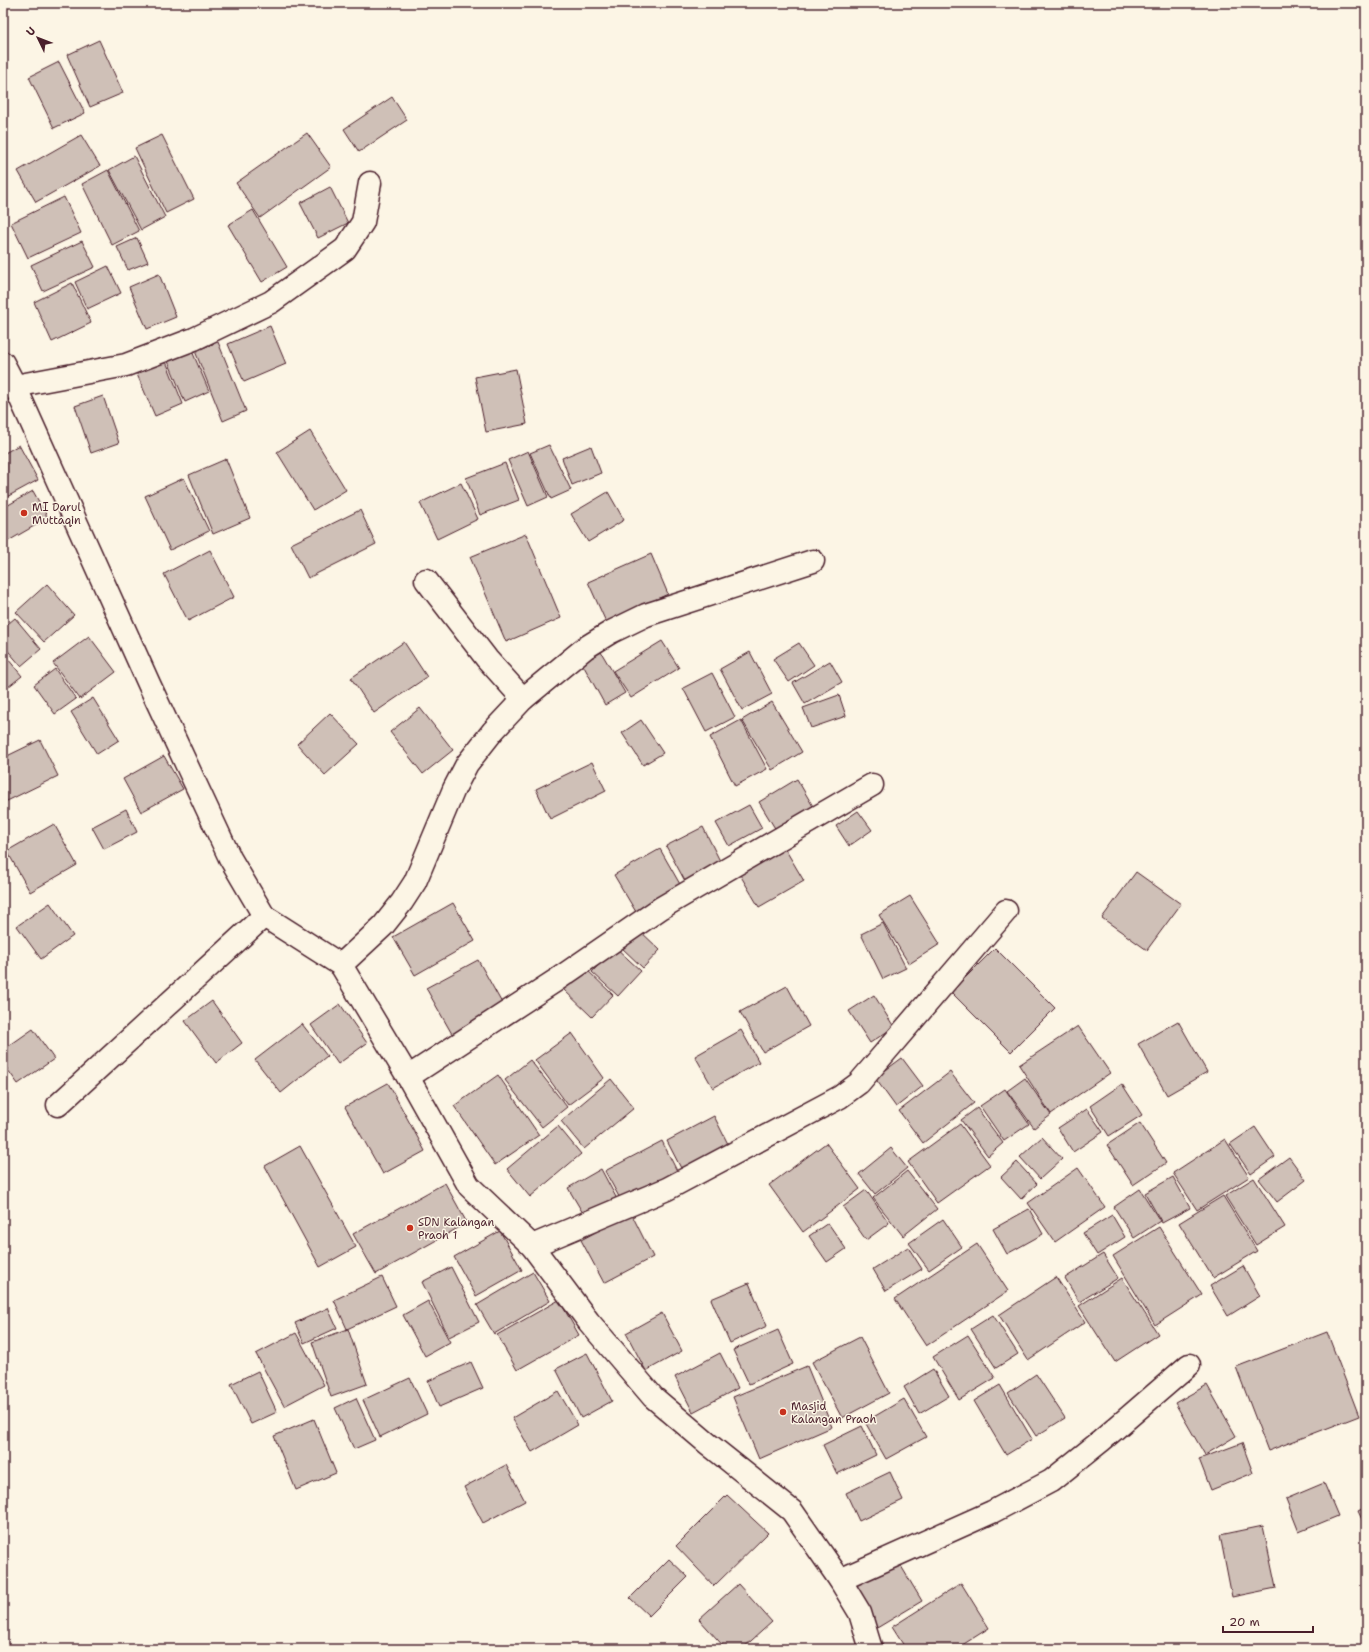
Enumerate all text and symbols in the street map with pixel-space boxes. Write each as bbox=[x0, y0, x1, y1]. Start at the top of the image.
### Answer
north arrow bbox=[18, 18, 58, 58]
text: U bbox=[23, 24, 39, 39]
place label: MI Darul Muttaqin bbox=[32, 500, 81, 528]
marker: MI Darul Muttaqin bbox=[19, 508, 29, 518]
place label: SDN Kalangan Praoh 1 bbox=[418, 1215, 494, 1243]
marker: SDN Kalangan Praoh 1 bbox=[405, 1223, 415, 1233]
place label: Masjid Kalangan Praoh bbox=[791, 1399, 876, 1427]
marker: Masjid Kalangan Praoh bbox=[778, 1407, 788, 1417]
scale bar bbox=[1223, 1608, 1313, 1634]
text: 20 m bbox=[1229, 1614, 1260, 1630]

